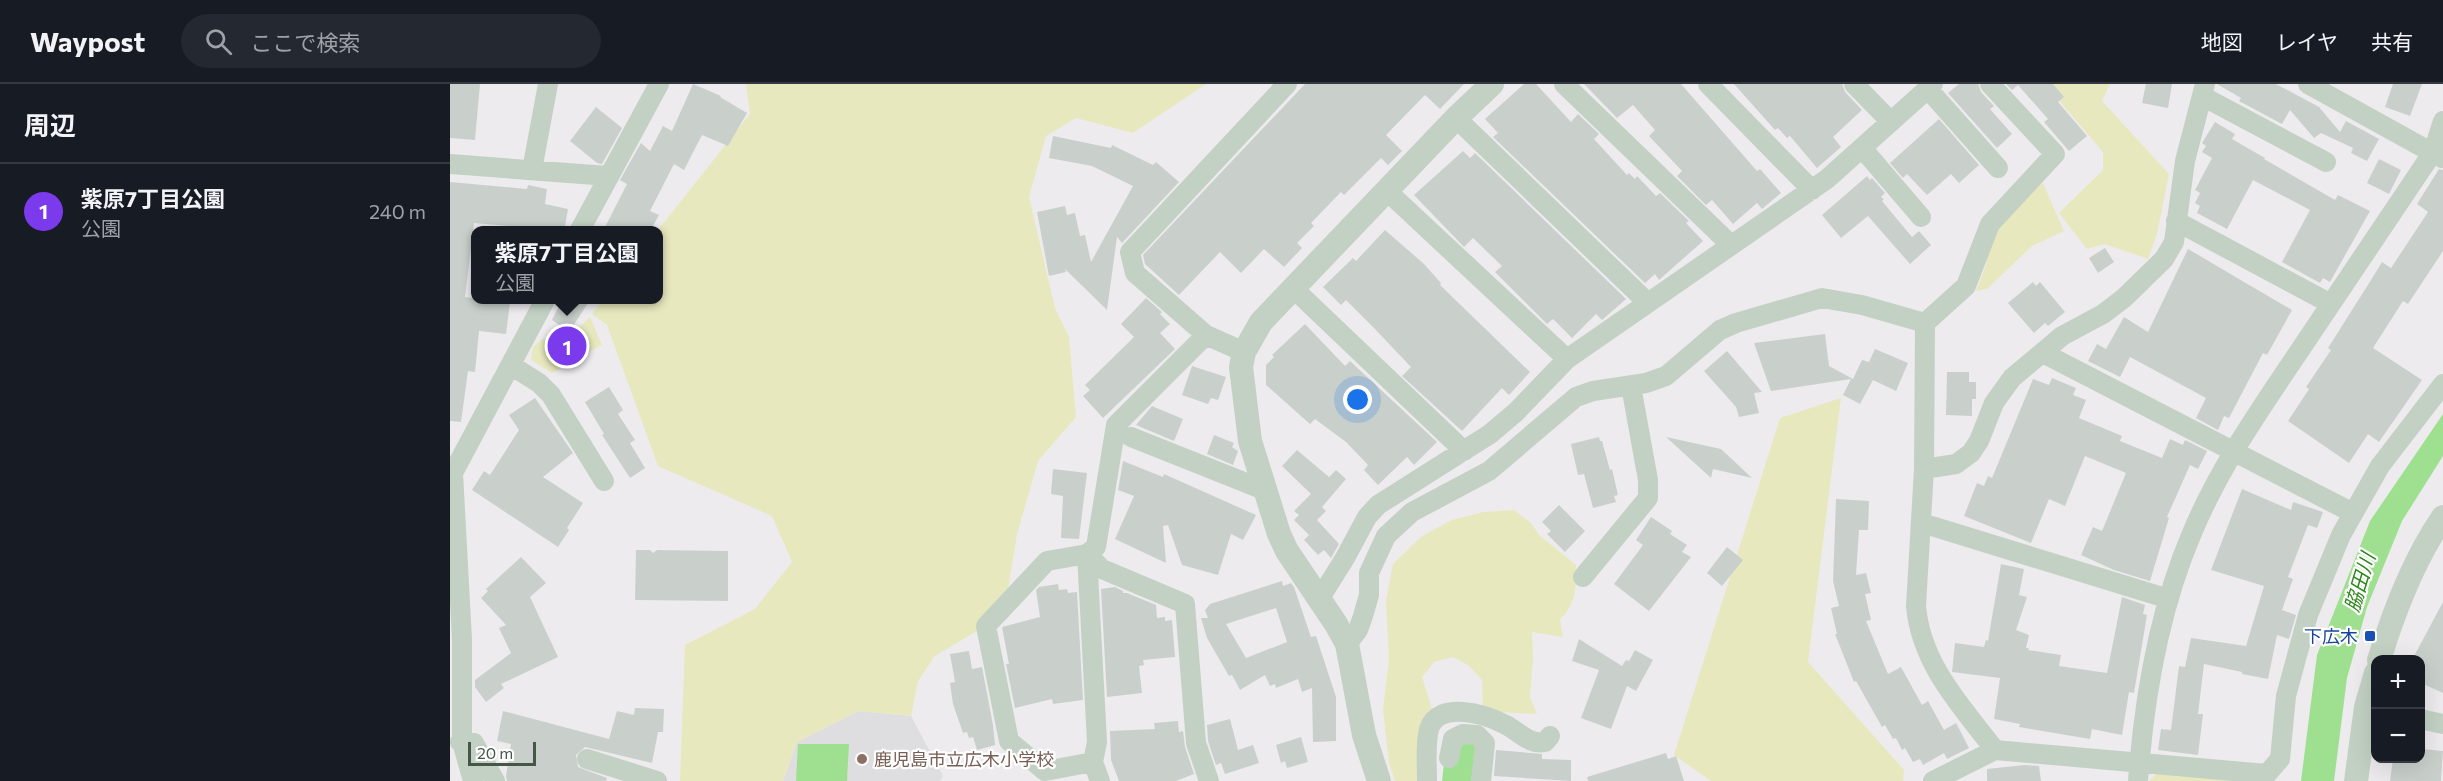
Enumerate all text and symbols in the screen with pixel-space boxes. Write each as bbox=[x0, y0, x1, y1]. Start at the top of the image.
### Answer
search box bbox=[181, 14, 601, 68]
text: Waypost bbox=[30, 24, 145, 58]
icon: search bbox=[202, 25, 235, 58]
text: ここで検索 bbox=[250, 29, 360, 56]
text: 地図 bbox=[2201, 29, 2243, 54]
text: レイヤ bbox=[2276, 29, 2338, 54]
text: 共有 bbox=[2371, 29, 2413, 54]
text: 周辺 bbox=[24, 109, 76, 140]
text: 紫原7丁目公園 bbox=[81, 185, 225, 212]
text: 1 bbox=[39, 199, 48, 223]
text: 240 m bbox=[369, 199, 426, 223]
text: 公園 bbox=[81, 216, 121, 240]
popup bbox=[471, 226, 663, 304]
text: 紫原7丁目公園 bbox=[495, 239, 639, 266]
text: 公園 bbox=[495, 270, 535, 294]
pin: 1 bbox=[548, 324, 586, 368]
your location bbox=[1343, 385, 1372, 414]
water label: 脇田川 bbox=[2339, 548, 2380, 614]
place label: 下広木 bbox=[2304, 625, 2358, 647]
marker: 下広木 bbox=[2363, 629, 2377, 643]
map controls bbox=[2371, 655, 2425, 763]
button: + bbox=[2371, 655, 2425, 709]
button: − bbox=[2371, 709, 2425, 763]
scale bar bbox=[468, 739, 536, 766]
text: 20 m bbox=[477, 743, 513, 762]
place label: 鹿児島市立広木小学校 bbox=[874, 748, 1054, 770]
marker: 鹿児島市立広木小学校 bbox=[855, 752, 869, 766]

